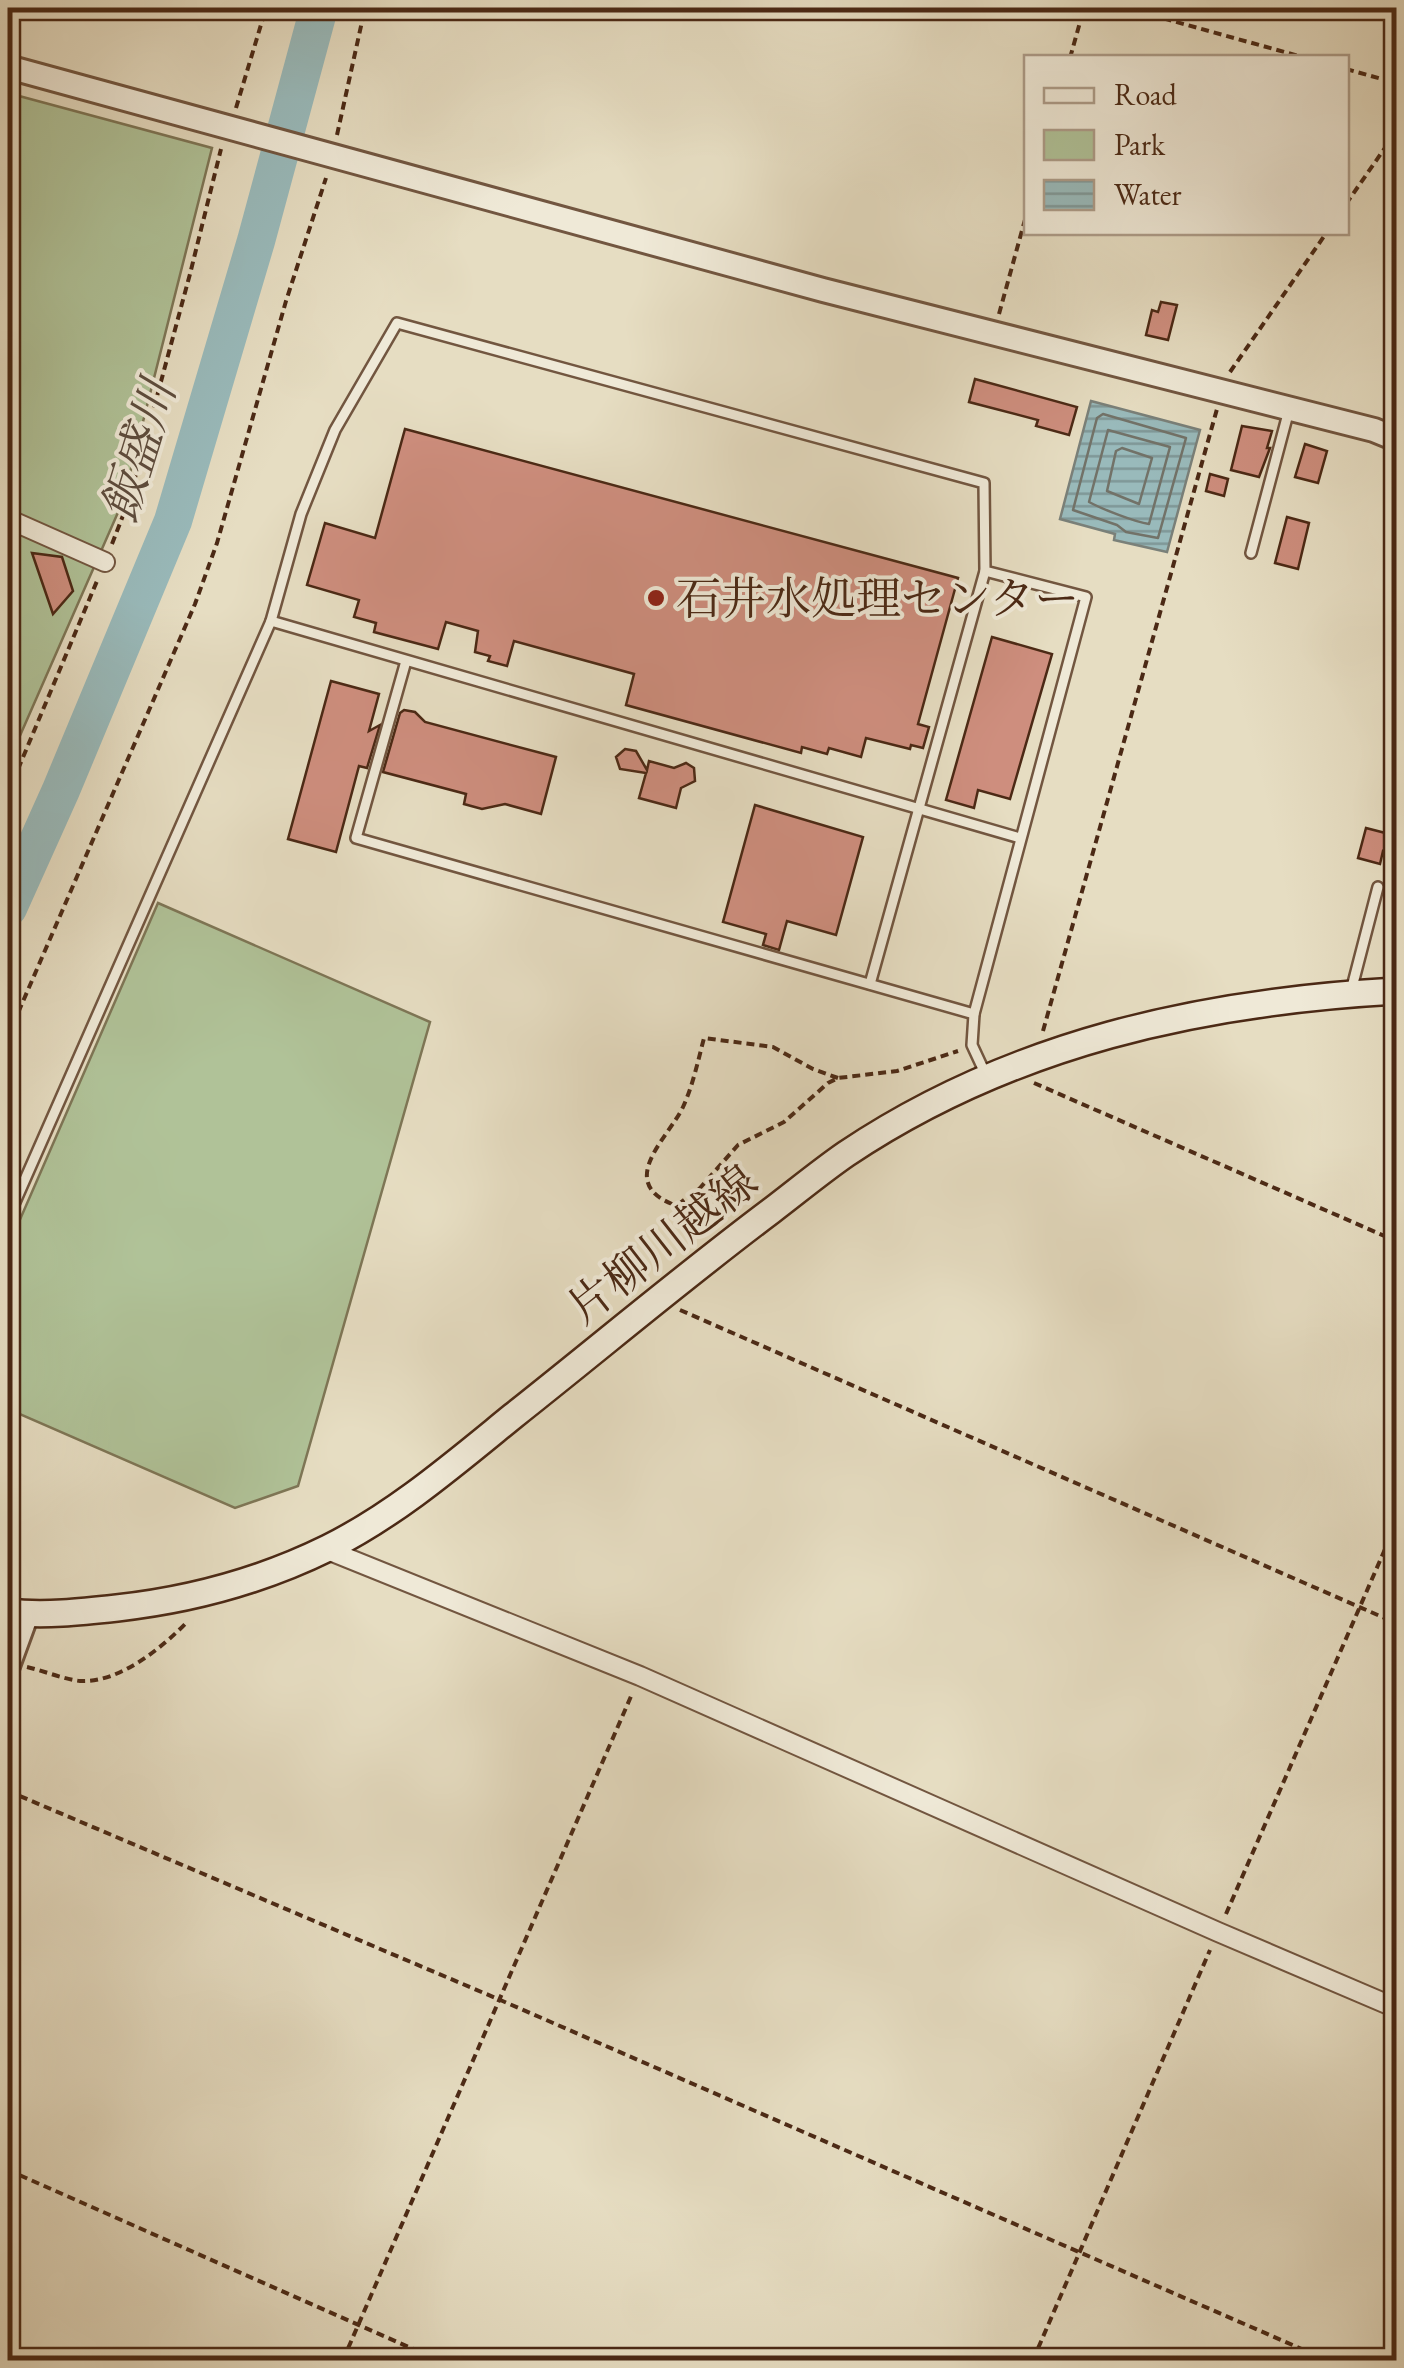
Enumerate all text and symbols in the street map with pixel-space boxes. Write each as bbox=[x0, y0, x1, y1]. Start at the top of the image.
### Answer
legend bbox=[1024, 55, 1349, 235]
text: Road bbox=[1114, 75, 1178, 114]
text: Park bbox=[1114, 125, 1166, 164]
text: Water bbox=[1114, 175, 1182, 214]
water label: 飯盛川 bbox=[87, 368, 190, 529]
place label: 石井水処理センター bbox=[676, 569, 1079, 627]
marker: 石井水処理センター bbox=[645, 587, 667, 609]
street label: 片柳川越線 bbox=[555, 1152, 769, 1336]

